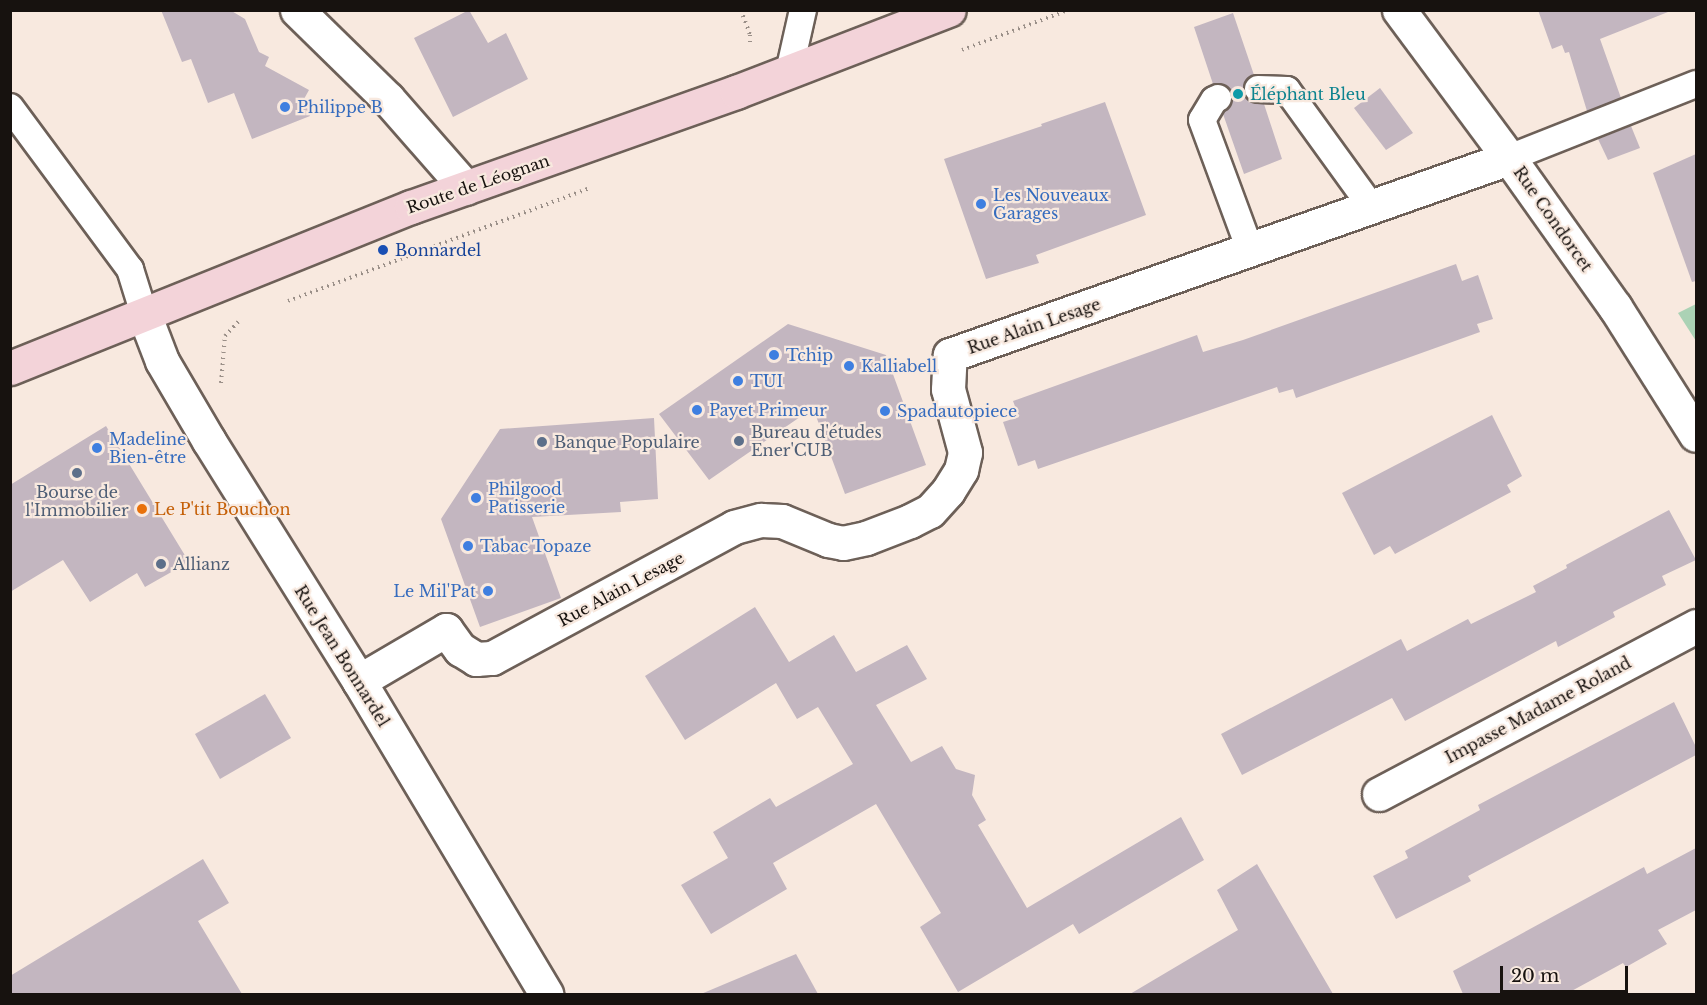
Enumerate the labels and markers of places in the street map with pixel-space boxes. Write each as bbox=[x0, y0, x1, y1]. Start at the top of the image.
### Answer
place label: Éléphant Bleu bbox=[1250, 84, 1366, 104]
marker: Éléphant Bleu bbox=[1231, 87, 1245, 101]
place label: Philippe B bbox=[297, 97, 383, 117]
marker: Philippe B bbox=[278, 100, 292, 114]
place label: Les Nouveaux Garages bbox=[993, 185, 1109, 223]
marker: Les Nouveaux Garages bbox=[974, 197, 988, 211]
place label: Bonnardel bbox=[395, 240, 481, 260]
marker: Bonnardel bbox=[376, 243, 390, 257]
place label: Tchip bbox=[786, 345, 833, 365]
marker: Tchip bbox=[767, 348, 781, 362]
place label: Kalliabell bbox=[861, 356, 937, 376]
marker: Kalliabell bbox=[842, 359, 856, 373]
place label: TUI bbox=[750, 371, 783, 391]
marker: TUI bbox=[731, 374, 745, 388]
place label: Payet Primeur bbox=[709, 400, 827, 420]
place label: Spadautopiece bbox=[897, 401, 1017, 421]
marker: Payet Primeur bbox=[690, 403, 704, 417]
marker: Spadautopiece bbox=[878, 404, 892, 418]
place label: Bureau d'études Ener'CUB bbox=[751, 422, 882, 460]
place label: Madeline Bien-être bbox=[109, 429, 186, 467]
place label: Banque Populaire bbox=[554, 432, 700, 452]
marker: Bureau d'études Ener'CUB bbox=[732, 434, 746, 448]
marker: Banque Populaire bbox=[535, 435, 549, 449]
marker: Madeline Bien-être bbox=[90, 441, 104, 455]
marker: Bourse de l'Immobilier bbox=[70, 466, 84, 480]
place label: Philgood Patisserie bbox=[488, 479, 565, 517]
place label: Bourse de l'Immobilier bbox=[25, 482, 129, 520]
marker: Philgood Patisserie bbox=[469, 491, 483, 505]
place label: Le P'tit Bouchon bbox=[154, 499, 290, 519]
marker: Le P'tit Bouchon bbox=[135, 502, 149, 516]
place label: Tabac Topaze bbox=[480, 536, 592, 556]
marker: Tabac Topaze bbox=[461, 539, 475, 553]
place label: Allianz bbox=[173, 554, 230, 574]
marker: Allianz bbox=[154, 557, 168, 571]
place label: Le Mil'Pat bbox=[393, 581, 476, 601]
marker: Le Mil'Pat bbox=[481, 584, 495, 598]

